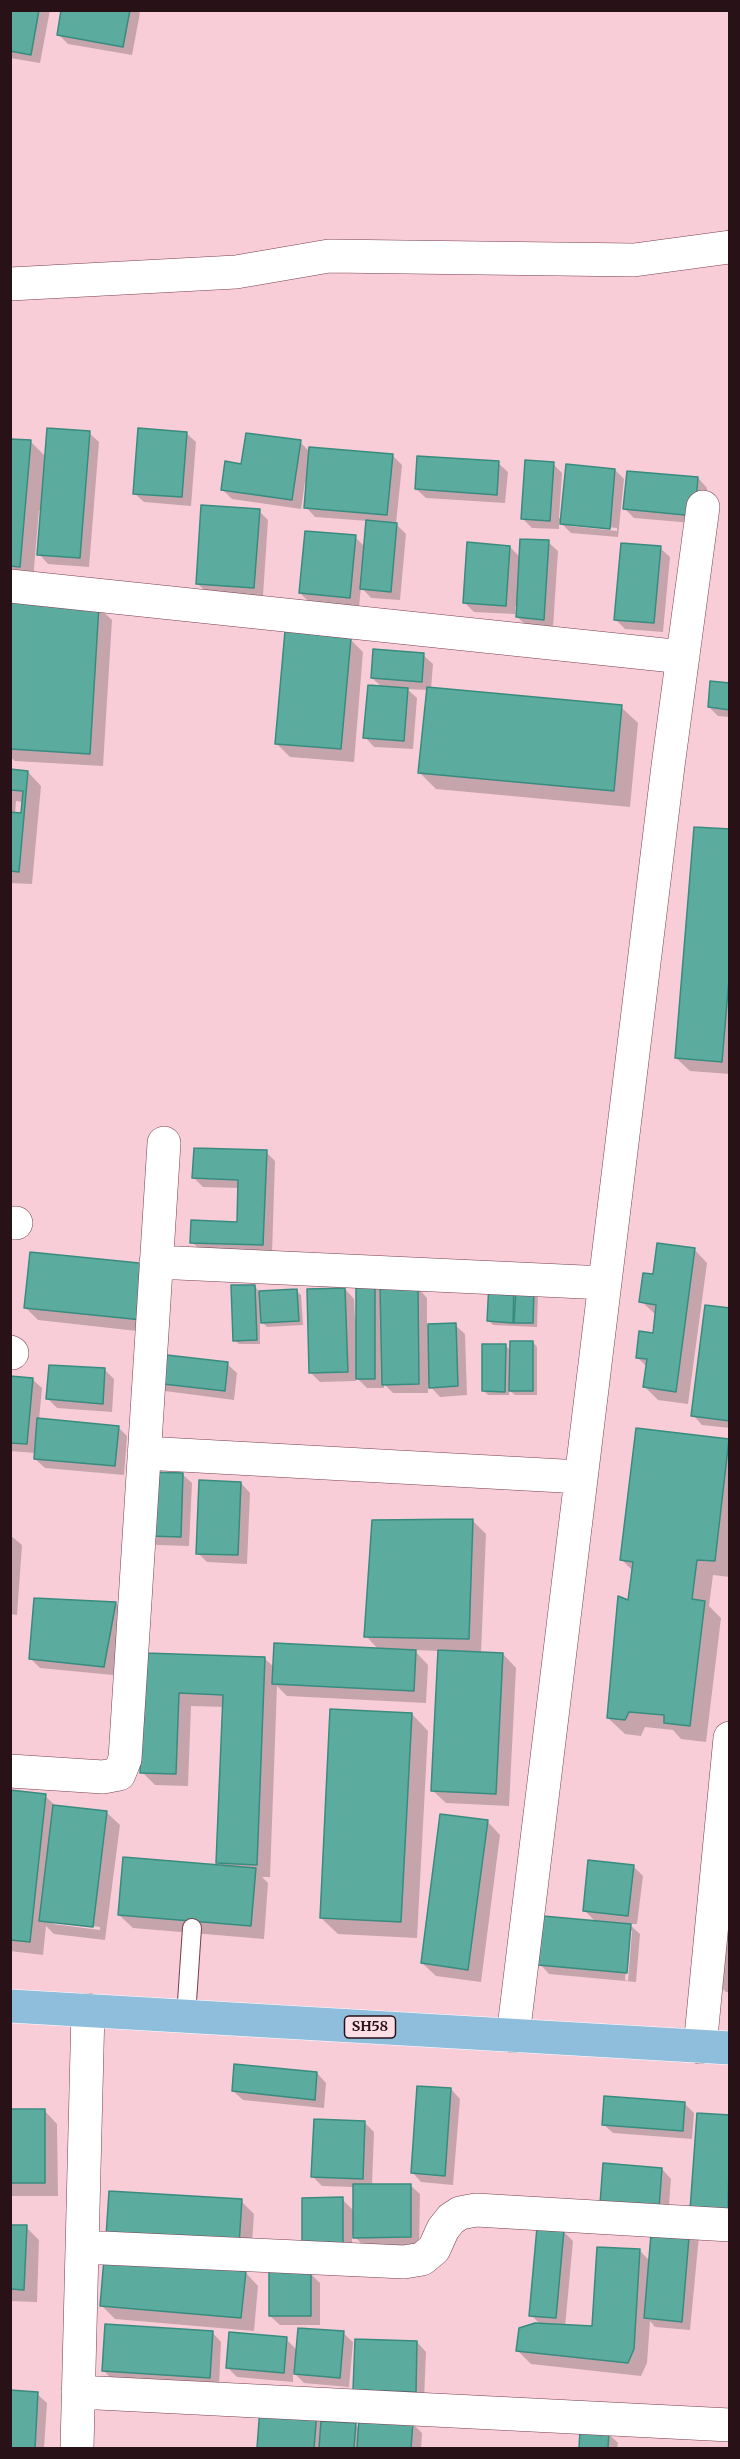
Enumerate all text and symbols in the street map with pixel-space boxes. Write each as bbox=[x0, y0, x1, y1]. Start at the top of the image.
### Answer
road number: SH58 bbox=[344, 2016, 395, 2038]

